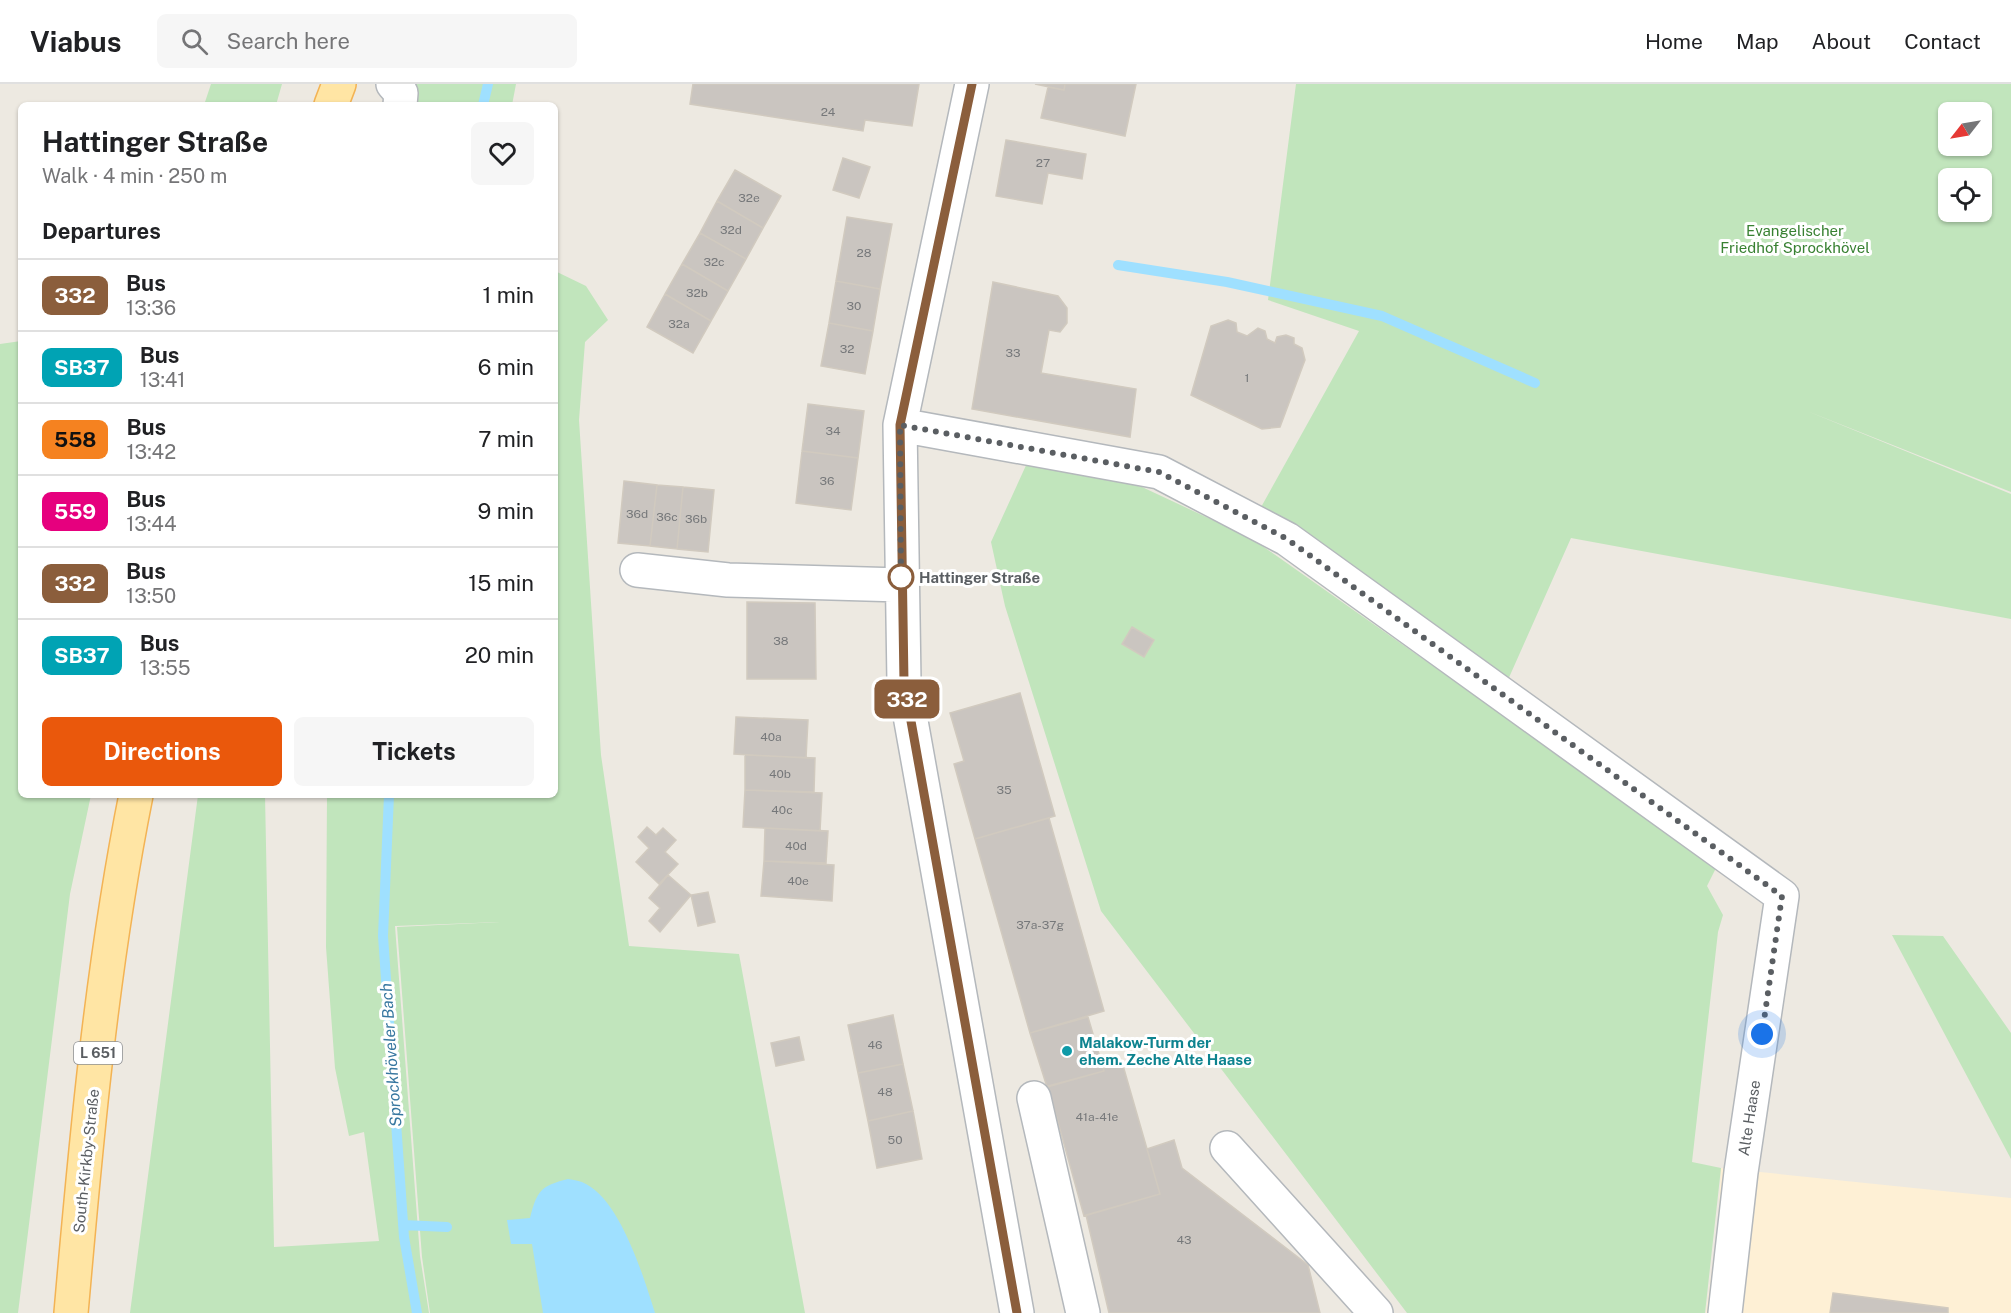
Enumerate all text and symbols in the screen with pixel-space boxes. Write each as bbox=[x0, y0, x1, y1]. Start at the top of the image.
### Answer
search box bbox=[157, 14, 577, 68]
text: Viabus bbox=[30, 25, 121, 58]
icon: search bbox=[178, 25, 211, 58]
text: Search here bbox=[226, 28, 350, 54]
text: Home bbox=[1645, 29, 1703, 54]
text: Map bbox=[1736, 29, 1779, 54]
text: About bbox=[1812, 29, 1871, 54]
text: Contact bbox=[1904, 29, 1981, 54]
north arrow bbox=[1938, 102, 1992, 156]
map controls bbox=[1938, 102, 1992, 222]
house number: 24 bbox=[821, 105, 836, 119]
button: heart bbox=[471, 122, 534, 185]
text: Hattinger Straße bbox=[42, 125, 268, 158]
house number: 27 bbox=[1036, 156, 1050, 170]
text: Walk · 4 min · 250 m bbox=[42, 164, 227, 188]
button: locate bbox=[1938, 168, 1992, 222]
house number: 32e bbox=[738, 191, 760, 205]
text: Departures bbox=[42, 218, 161, 244]
park label: Evangelischer Friedhof Sprockhövel bbox=[1720, 222, 1870, 256]
house number: 32d bbox=[720, 223, 742, 237]
house number: 28 bbox=[857, 246, 872, 260]
house number: 32c bbox=[703, 255, 725, 269]
text: Bus bbox=[126, 270, 166, 296]
text: 1 min bbox=[482, 282, 534, 308]
text: 332 bbox=[54, 283, 96, 308]
house number: 32b bbox=[686, 286, 708, 300]
text: 13:36 bbox=[126, 296, 176, 320]
house number: 30 bbox=[847, 299, 861, 313]
house number: 32a bbox=[668, 317, 690, 331]
text: Bus bbox=[140, 342, 179, 368]
house number: 32 bbox=[840, 342, 854, 356]
house number: 33 bbox=[1005, 346, 1021, 360]
text: 6 min bbox=[478, 354, 534, 380]
text: SB37 bbox=[54, 355, 110, 380]
text: 13:41 bbox=[140, 368, 185, 392]
house number: 1 bbox=[1245, 371, 1249, 385]
text: Bus bbox=[126, 414, 166, 440]
house number: 34 bbox=[825, 424, 841, 438]
text: 7 min bbox=[478, 426, 534, 452]
text: 558 bbox=[54, 427, 96, 452]
text: 13:42 bbox=[126, 440, 176, 464]
house number: 36 bbox=[820, 474, 834, 488]
text: Bus bbox=[126, 486, 166, 512]
text: 9 min bbox=[478, 498, 534, 524]
text: 559 bbox=[54, 499, 96, 524]
house number: 36d bbox=[626, 507, 648, 521]
house number: 36c bbox=[656, 510, 678, 524]
text: 13:44 bbox=[126, 512, 176, 536]
house number: 36b bbox=[685, 512, 707, 526]
text: Bus bbox=[126, 558, 166, 584]
marker: Hattinger Straße bbox=[888, 564, 914, 590]
place label: Hattinger Straße bbox=[919, 569, 1040, 586]
text: 15 min bbox=[468, 570, 534, 596]
text: 332 bbox=[54, 571, 96, 596]
text: 13:50 bbox=[126, 584, 176, 608]
text: Bus bbox=[140, 630, 179, 656]
house number: 38 bbox=[773, 634, 789, 648]
text: 20 min bbox=[465, 642, 534, 668]
text: SB37 bbox=[54, 643, 110, 668]
text: 13:55 bbox=[140, 656, 191, 680]
line badge: 332 bbox=[872, 680, 942, 718]
text: 332 bbox=[886, 687, 928, 712]
button: Directions bbox=[42, 717, 282, 786]
button: Tickets bbox=[294, 717, 534, 786]
house number: 40a bbox=[760, 730, 782, 744]
house number: 40b bbox=[769, 767, 791, 781]
house number: 35 bbox=[996, 783, 1012, 797]
house number: 40c bbox=[771, 803, 793, 817]
house number: 40d bbox=[785, 839, 807, 853]
house number: 40e bbox=[787, 874, 809, 888]
house number: 37a-37g bbox=[1016, 918, 1064, 932]
water label: Sprockhöveler Bach bbox=[376, 982, 406, 1128]
your location bbox=[1747, 1019, 1777, 1049]
place label: Malakow-Turm der ehem. Zeche Alte Haase bbox=[1079, 1034, 1252, 1068]
house number: 46 bbox=[867, 1038, 883, 1052]
road number: L 651 bbox=[74, 1042, 122, 1064]
marker: Malakow-Turm der ehem. Zeche Alte Haase bbox=[1060, 1044, 1074, 1058]
street label: Alte Haase bbox=[1735, 1079, 1763, 1157]
house number: 48 bbox=[877, 1085, 893, 1099]
street label: South-Kirkby-Straße bbox=[70, 1088, 102, 1234]
house number: 41a-41e bbox=[1076, 1110, 1119, 1124]
house number: 50 bbox=[887, 1133, 903, 1147]
house number: 43 bbox=[1176, 1233, 1192, 1247]

